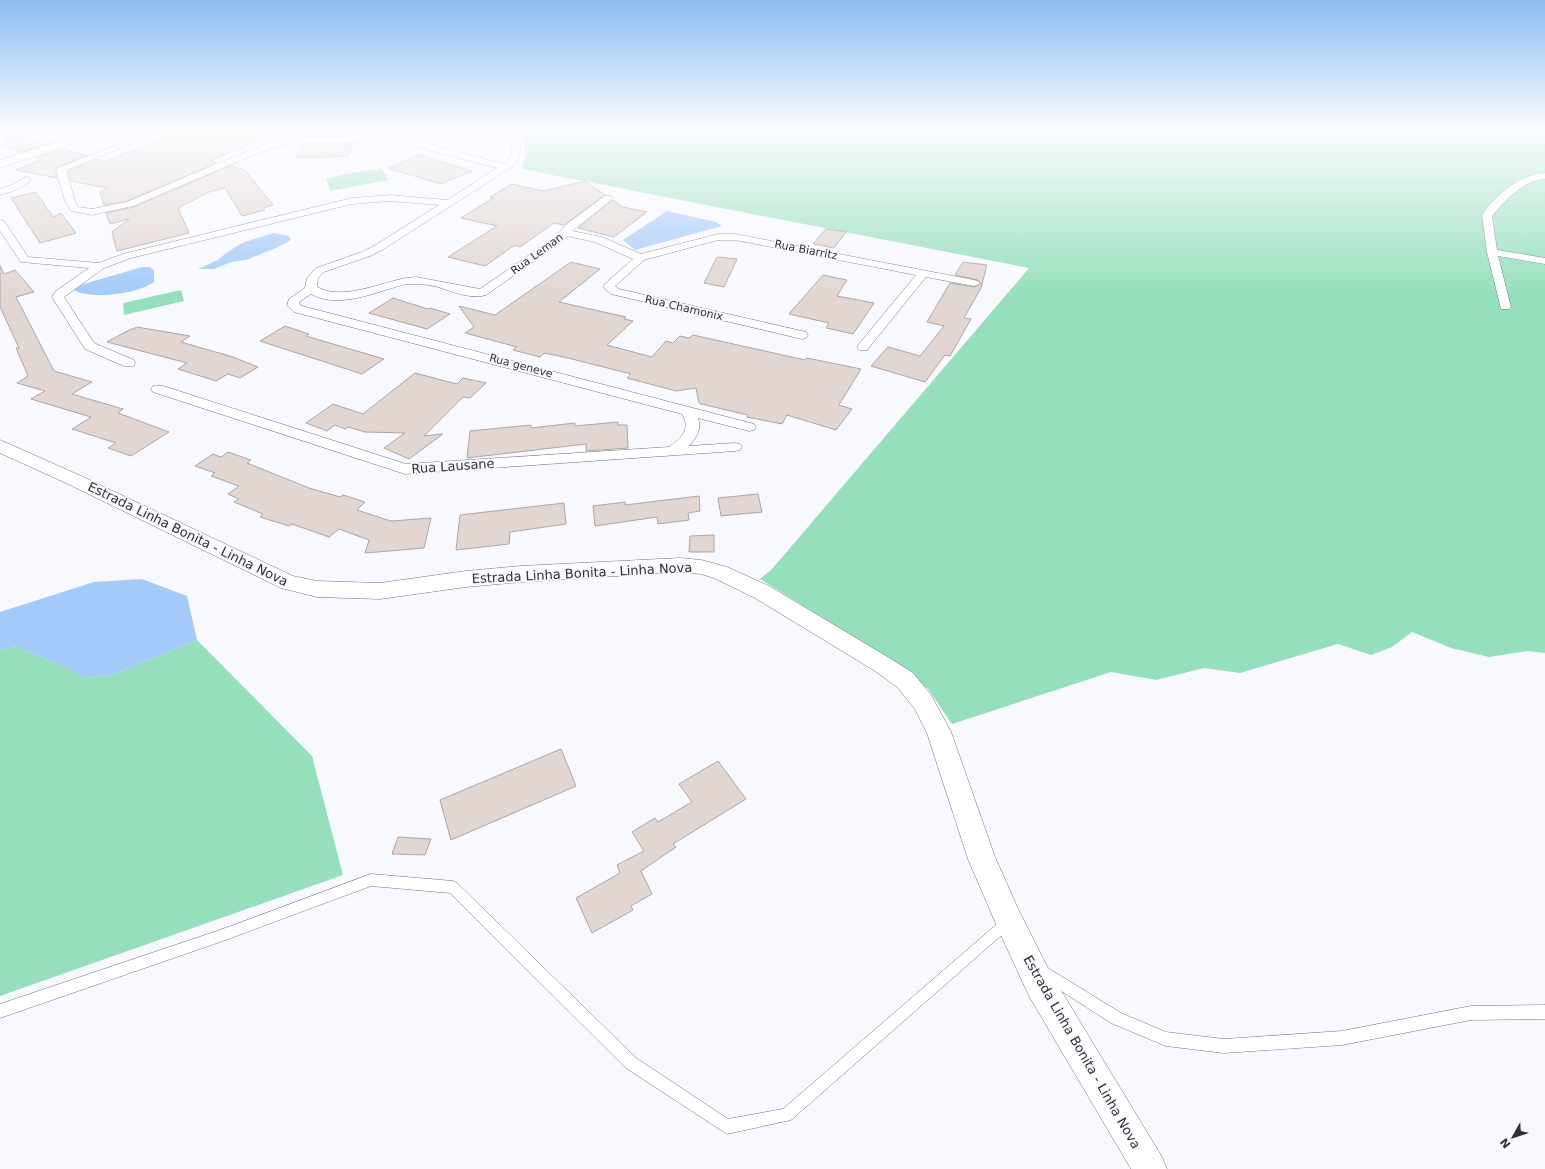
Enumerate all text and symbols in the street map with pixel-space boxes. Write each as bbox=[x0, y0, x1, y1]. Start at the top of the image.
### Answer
street label: Rua Leman bbox=[508, 231, 566, 277]
street label: Rua Biarritz bbox=[773, 238, 839, 262]
street label: Rua Chamonix bbox=[644, 293, 725, 323]
street label: Rua geneve bbox=[488, 351, 554, 381]
street label: Rua Lausane bbox=[411, 456, 495, 476]
street label: Estrada Linha Bonita - Linha Nova bbox=[86, 479, 290, 589]
street label: Estrada Linha Bonita - Linha Nova bbox=[471, 560, 693, 586]
street label: Estrada Linha Bonita - Linha Nova bbox=[1020, 953, 1144, 1151]
north arrow bbox=[1493, 1117, 1533, 1157]
text: N bbox=[1498, 1135, 1514, 1151]

